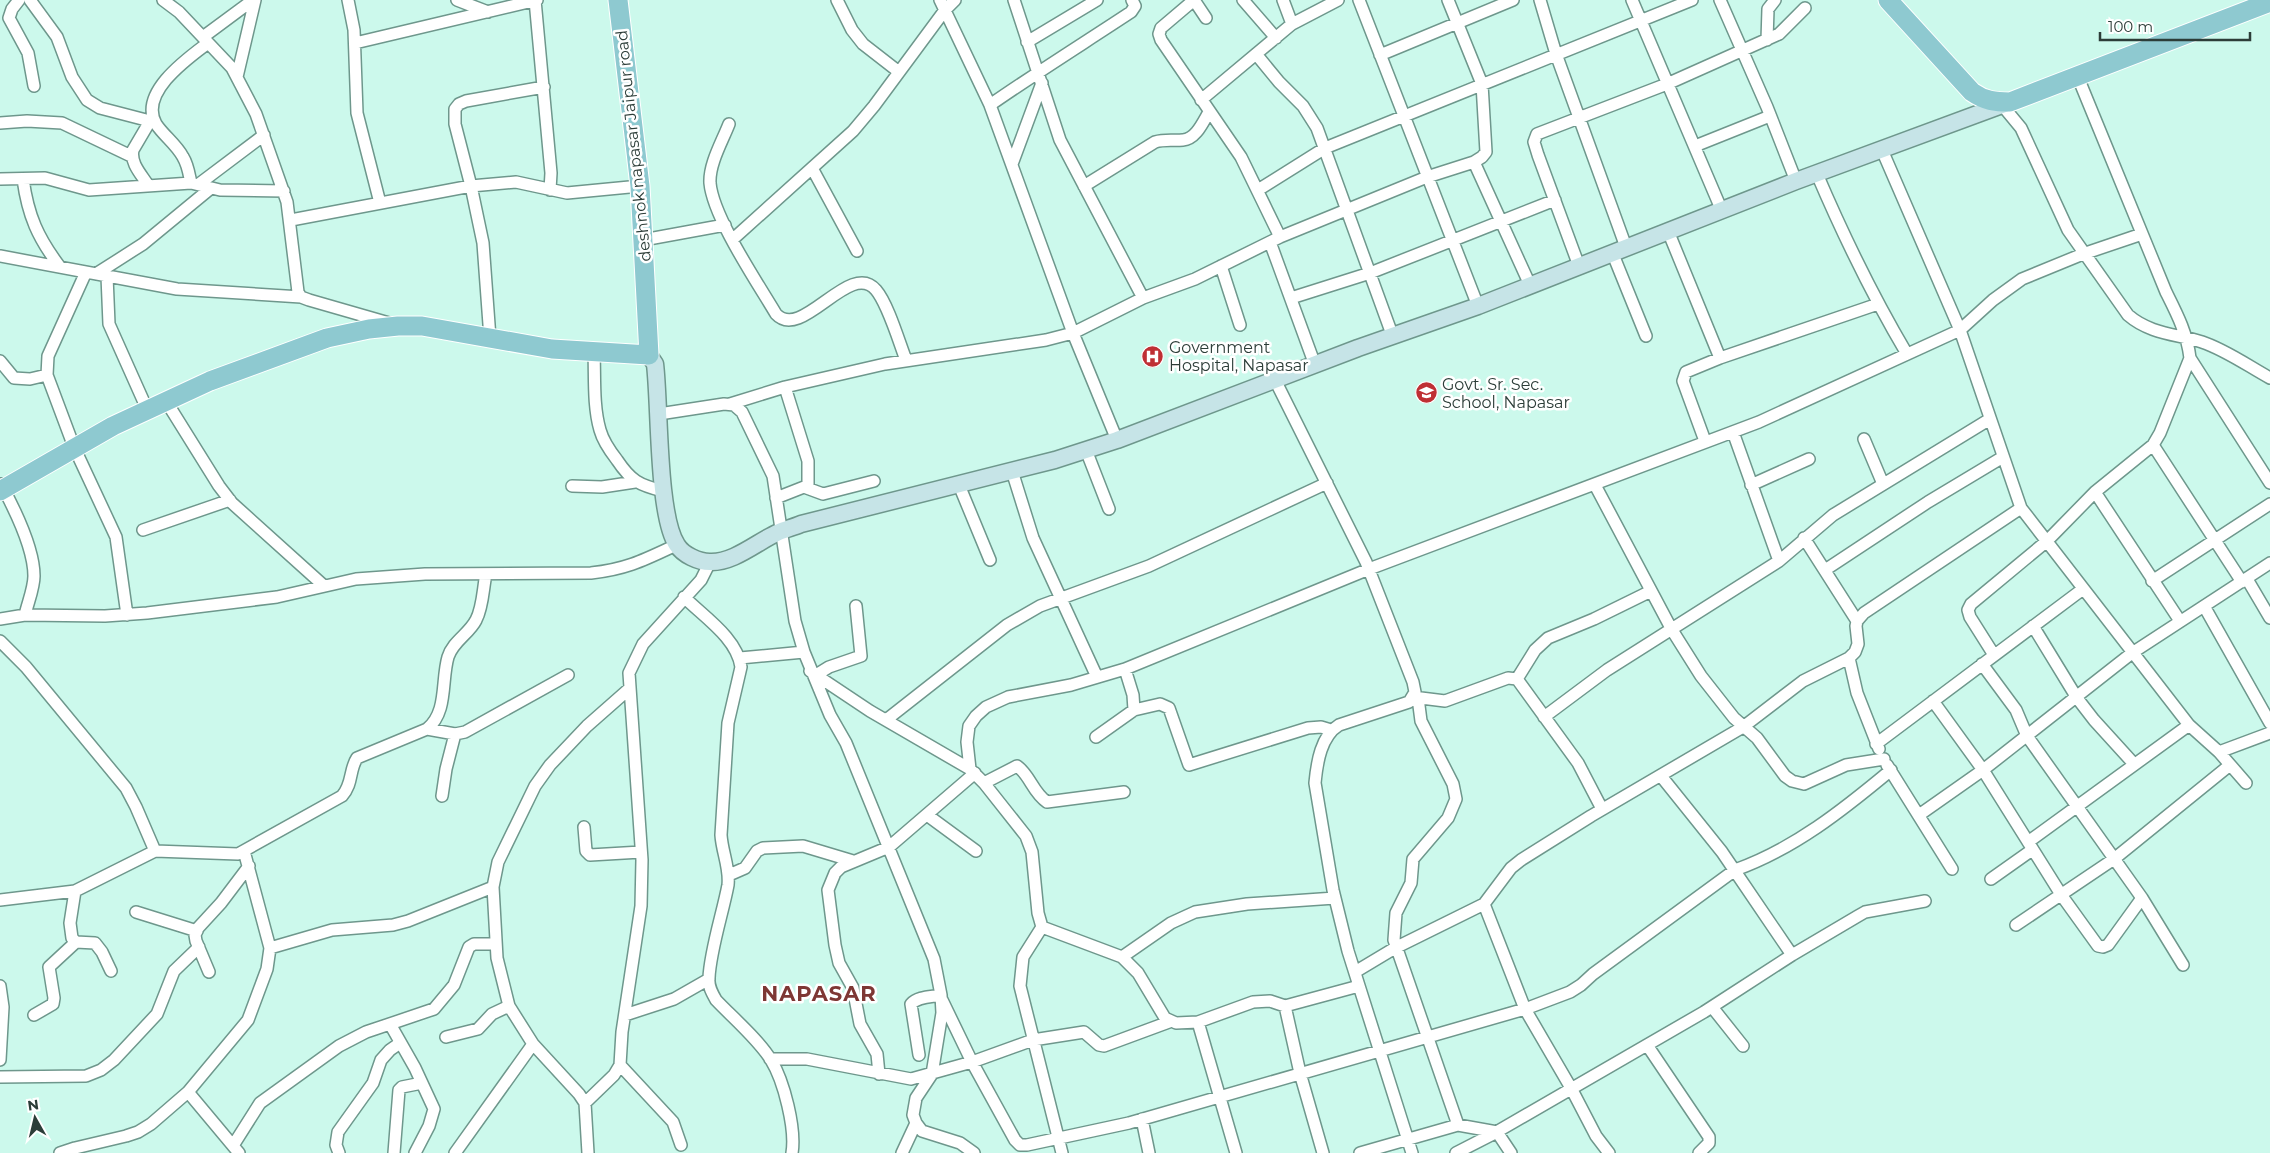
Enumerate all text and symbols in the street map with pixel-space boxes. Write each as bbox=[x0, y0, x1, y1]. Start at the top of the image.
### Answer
scale bar bbox=[2100, 10, 2250, 42]
text: 100 m bbox=[2108, 17, 2153, 36]
street label: deshnok napasar Jaipur road bbox=[612, 29, 655, 263]
place label: Government Hospital, Napasar bbox=[1169, 338, 1309, 375]
hospital icon: Government Hospital, Napasar bbox=[1141, 344, 1165, 368]
place label: Govt. Sr. Sec. School, Napasar bbox=[1442, 375, 1570, 412]
school or university icon: Govt. Sr. Sec. School, Napasar bbox=[1414, 381, 1438, 405]
district label: NAPASAR bbox=[761, 981, 877, 1006]
north arrow bbox=[10, 1093, 60, 1143]
text: N bbox=[26, 1095, 40, 1115]

